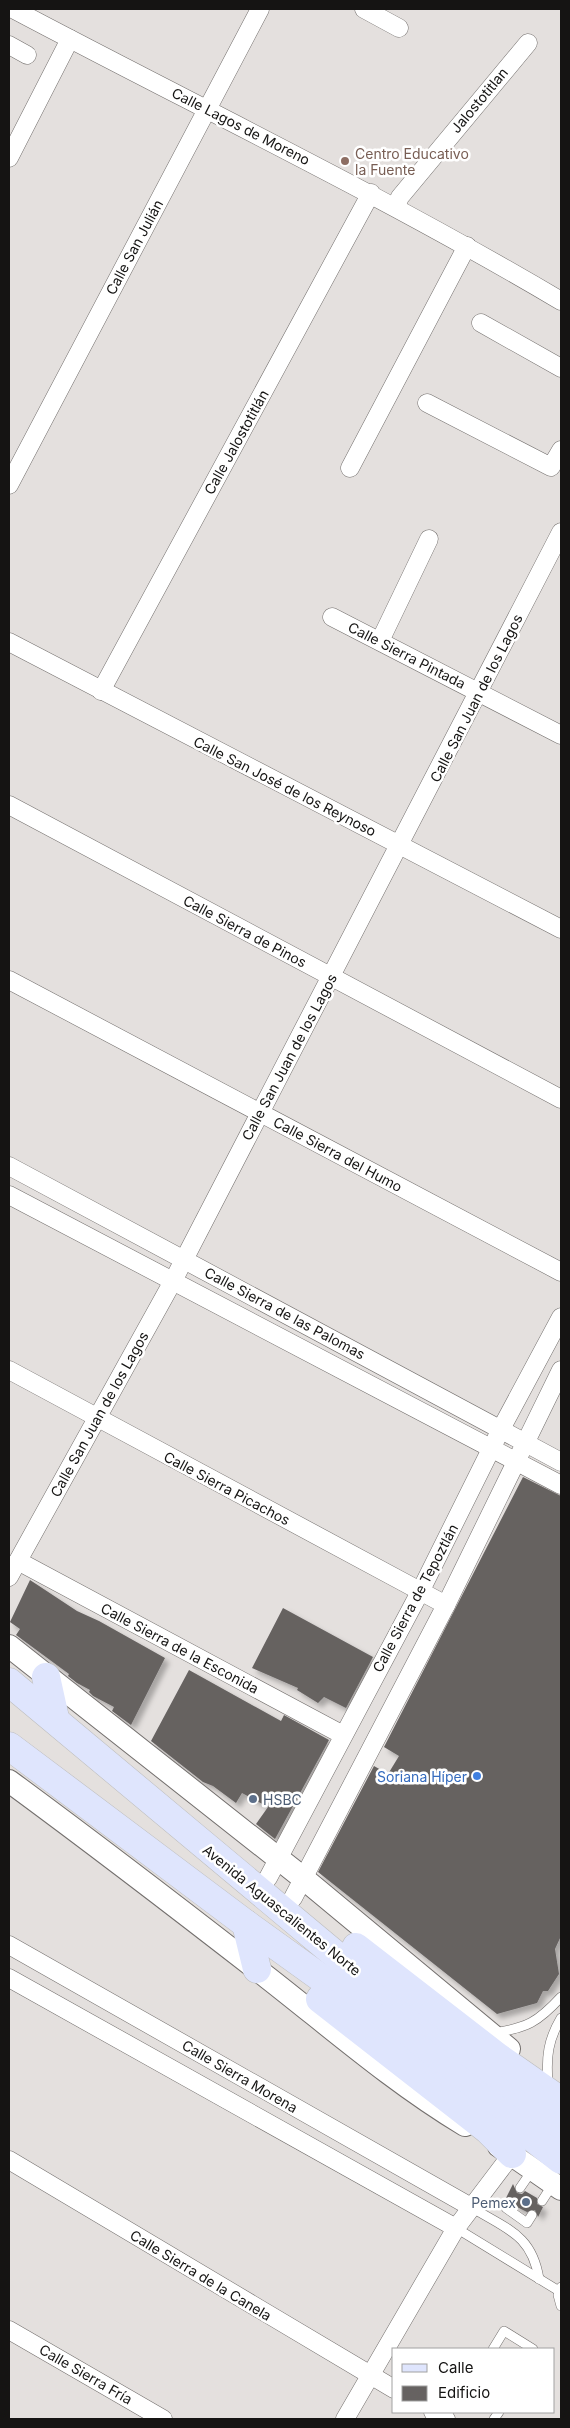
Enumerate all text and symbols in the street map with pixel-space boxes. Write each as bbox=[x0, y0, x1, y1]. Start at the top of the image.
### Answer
street label: Jalostotitlan bbox=[447, 64, 511, 136]
street label: Calle Lagos de Moreno bbox=[169, 84, 313, 168]
place label: Centro Educativo la Fuente bbox=[355, 145, 469, 178]
marker: Centro Educativo la Fuente bbox=[339, 155, 351, 167]
street label: Calle San Julián bbox=[102, 197, 166, 297]
street label: Calle Jalostotitlán bbox=[200, 387, 272, 497]
street label: Calle San Juan de los Lagos bbox=[426, 611, 526, 785]
street label: Calle Sierra Pintada bbox=[345, 618, 469, 692]
street label: Calle San José de los Reynoso bbox=[191, 732, 379, 840]
street label: Calle Sierra de Pinos bbox=[180, 891, 310, 971]
street label: Calle San Juan de los Lagos bbox=[238, 971, 340, 1143]
street label: Calle Sierra del Humo bbox=[271, 1113, 405, 1195]
street label: Calle Sierra de las Palomas bbox=[202, 1263, 368, 1363]
street label: Calle San Juan de los Lagos bbox=[46, 1328, 152, 1500]
street label: Calle Sierra Picachos bbox=[161, 1448, 293, 1528]
street label: Calle Sierra de Tepoztlán bbox=[369, 1521, 461, 1675]
street label: Calle Sierra de la Esconida bbox=[98, 1599, 262, 1697]
place label: Soriana Híper bbox=[377, 1768, 467, 1785]
marker: Soriana Híper bbox=[471, 1770, 483, 1782]
place label: HSBC bbox=[263, 1791, 302, 1808]
marker: HSBC bbox=[247, 1793, 259, 1805]
street label: Avenida Aguascalientes Norte bbox=[200, 1841, 364, 1979]
street label: Calle Sierra Morena bbox=[179, 2036, 301, 2116]
place label: Pemex bbox=[471, 2194, 516, 2211]
marker: Pemex bbox=[520, 2196, 532, 2208]
street label: Calle Sierra de la Canela bbox=[127, 2226, 275, 2324]
street label: Calle Sierra Fría bbox=[36, 2340, 136, 2408]
legend bbox=[392, 2348, 555, 2413]
text: Calle bbox=[438, 2358, 473, 2377]
text: Edificio bbox=[438, 2383, 490, 2402]

